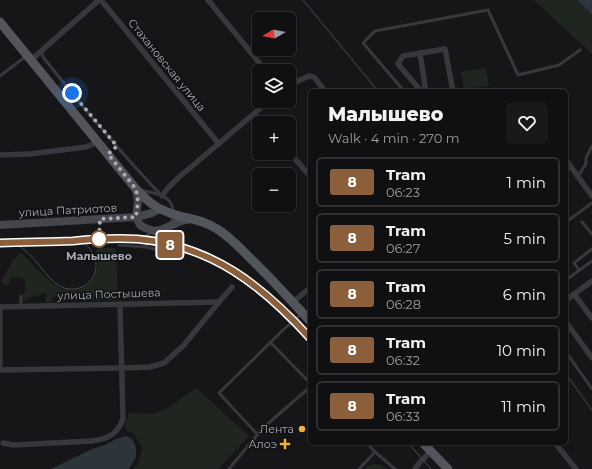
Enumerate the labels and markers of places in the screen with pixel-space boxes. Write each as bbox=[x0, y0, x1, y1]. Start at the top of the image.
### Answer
marker: Малышево bbox=[90, 230, 108, 248]
place label: Малышево bbox=[66, 249, 132, 263]
place label: Лента bbox=[260, 422, 294, 436]
marker: Лента bbox=[297, 424, 307, 434]
place label: Алоэ bbox=[249, 437, 277, 451]
marker: Алоэ bbox=[280, 439, 290, 449]

